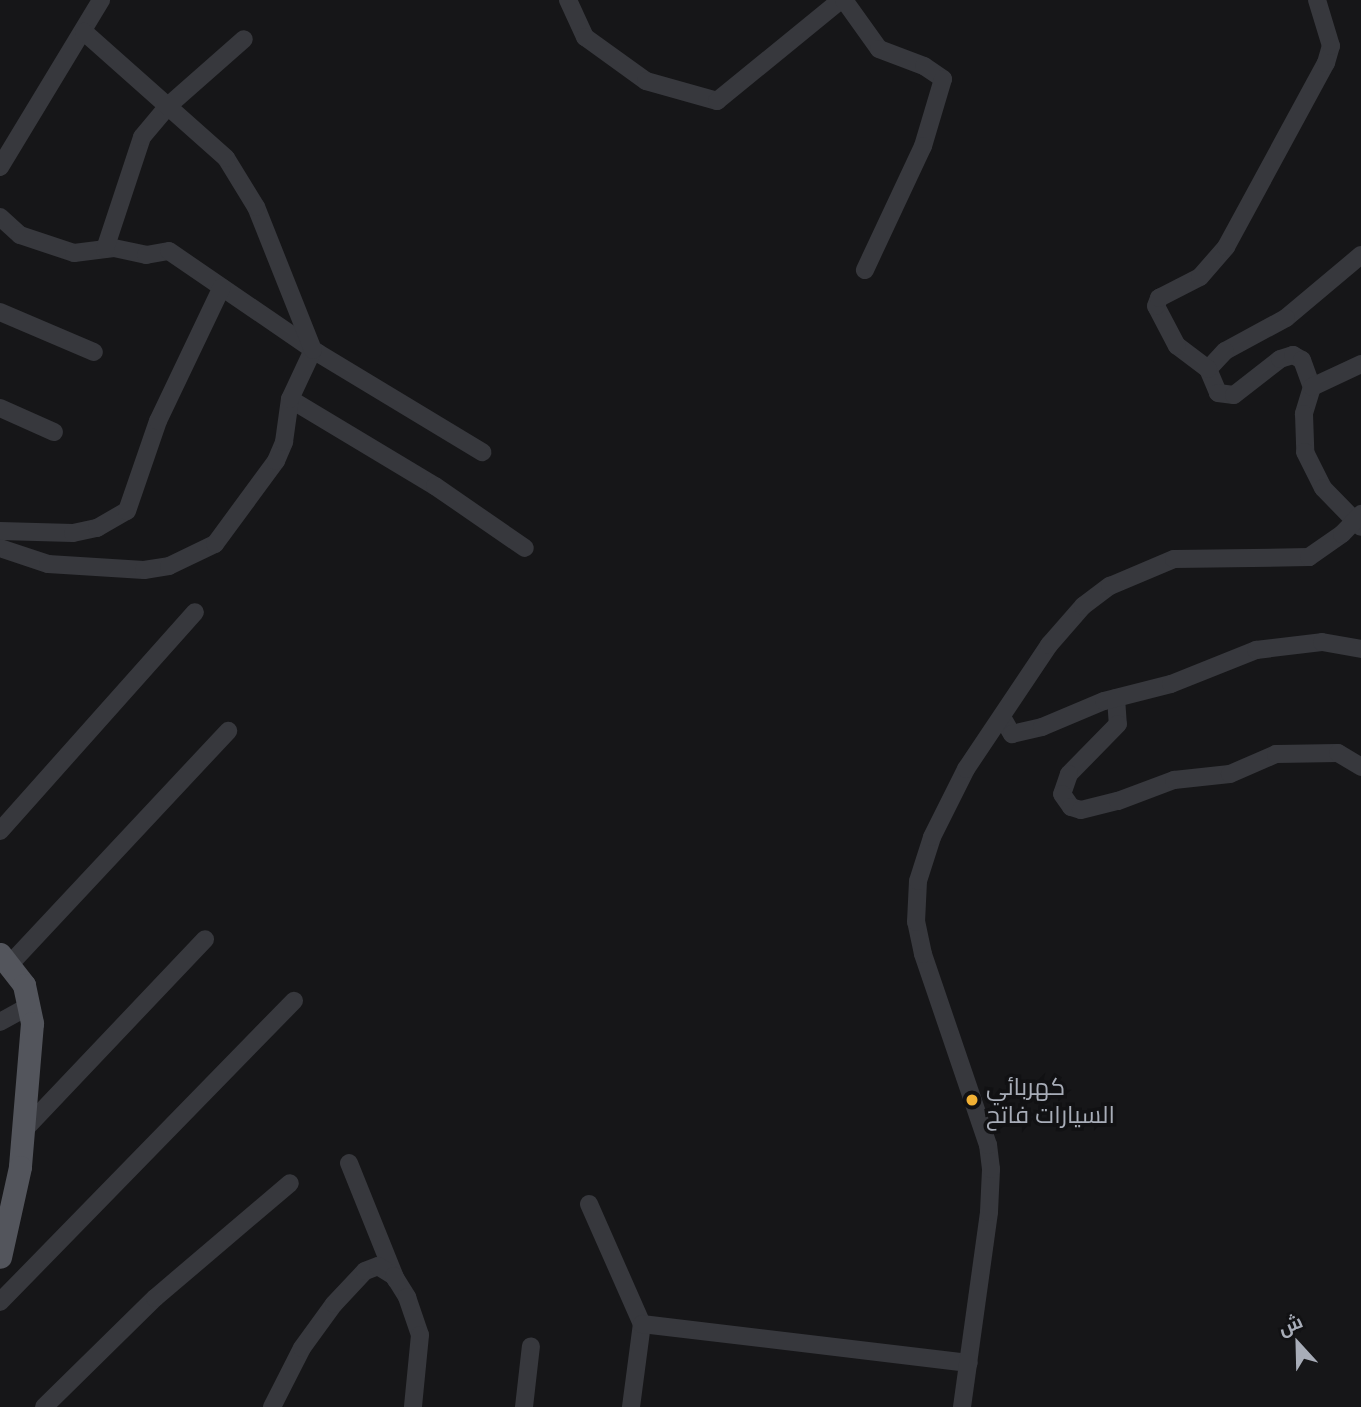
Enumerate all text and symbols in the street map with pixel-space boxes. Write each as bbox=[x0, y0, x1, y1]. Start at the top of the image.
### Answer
place label: كهربائي السيارات فاتح bbox=[986, 1072, 1115, 1128]
marker: كهربائي السيارات فاتح bbox=[964, 1092, 980, 1108]
north arrow bbox=[1263, 1309, 1333, 1379]
text: ش bbox=[1274, 1309, 1306, 1339]

